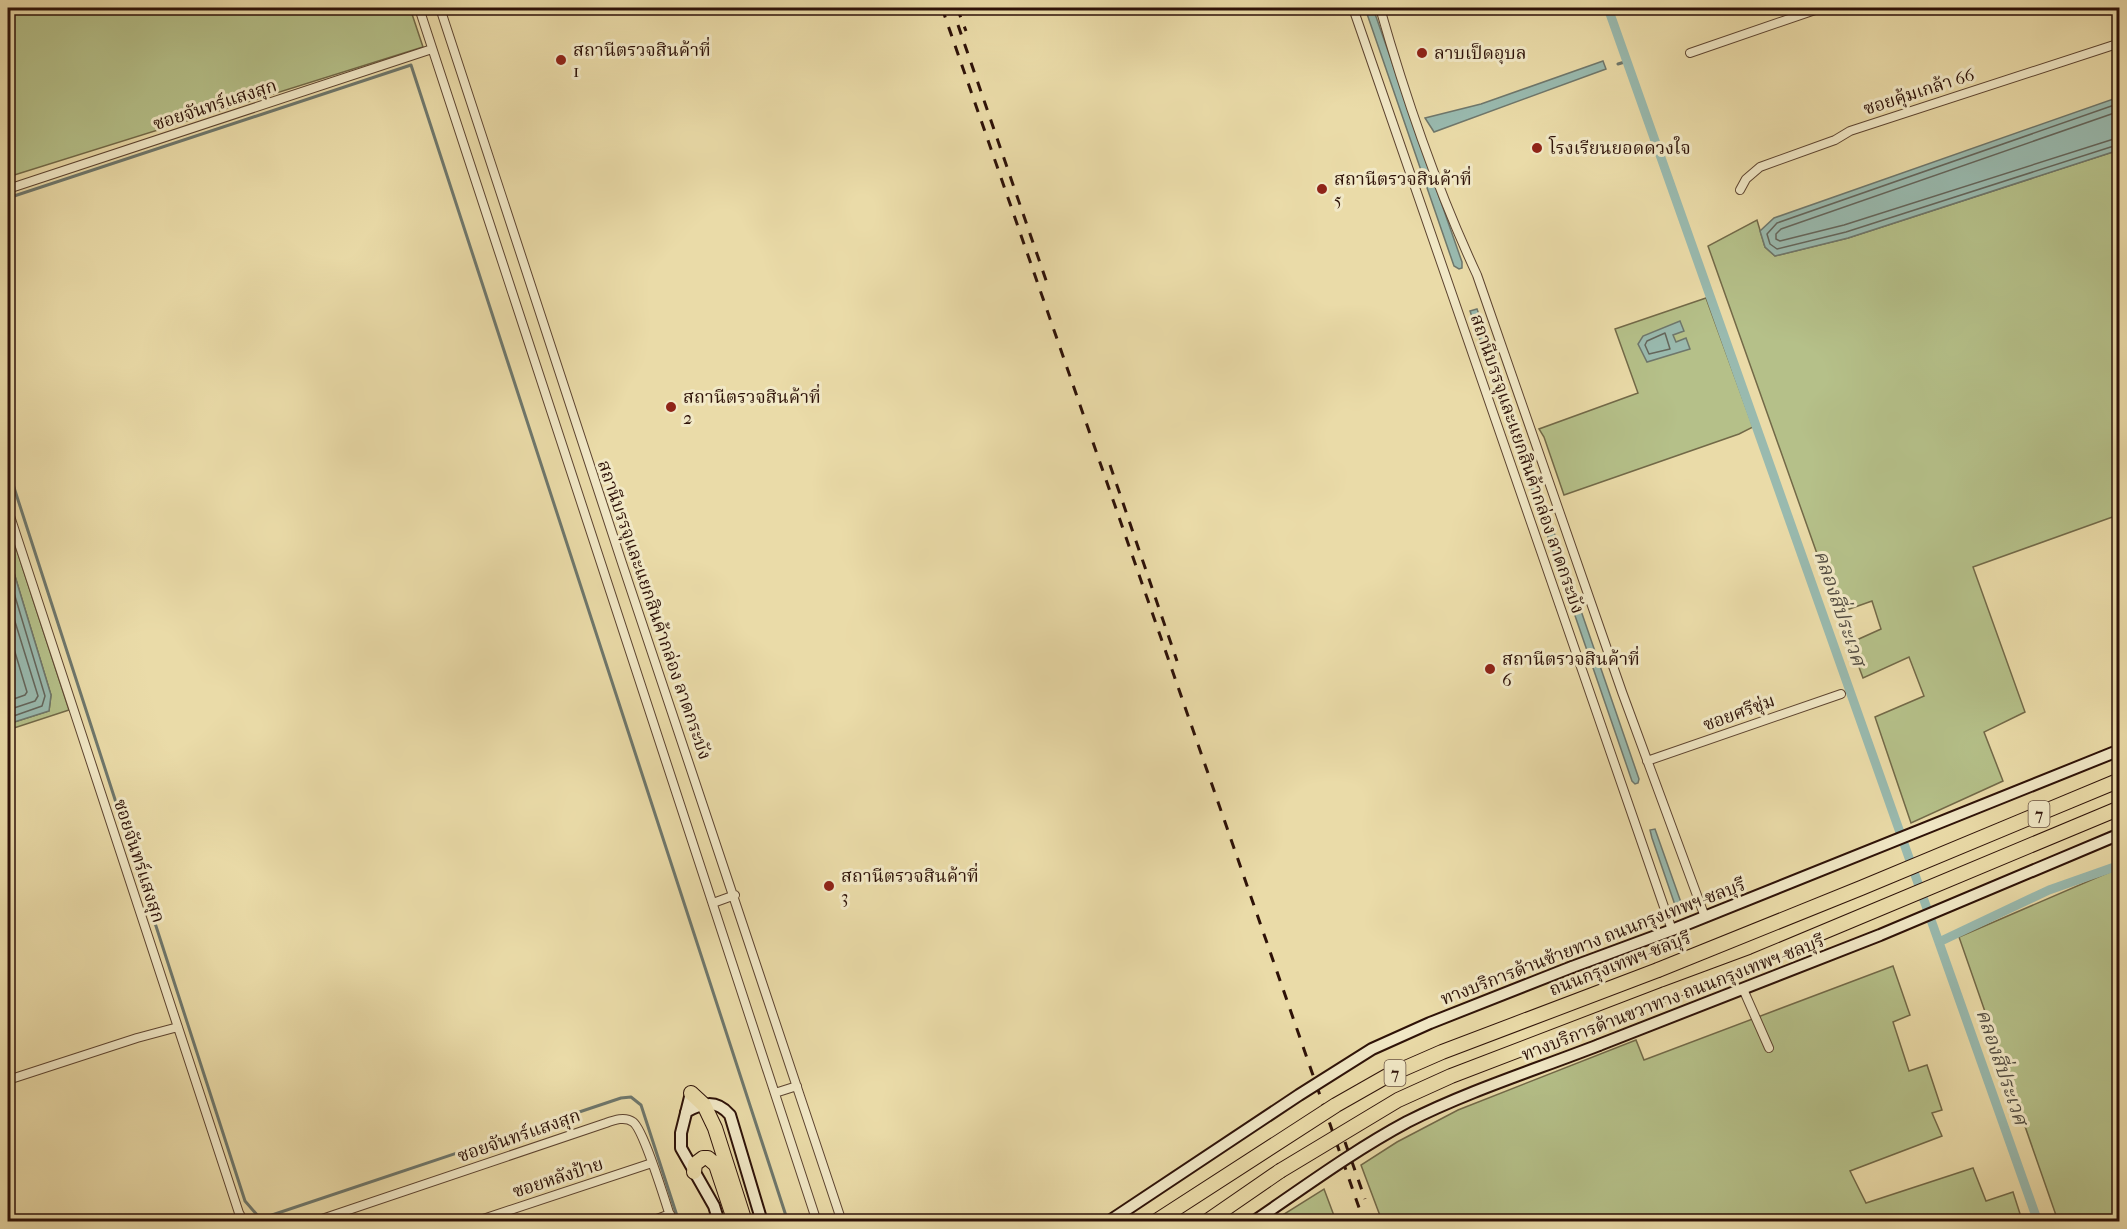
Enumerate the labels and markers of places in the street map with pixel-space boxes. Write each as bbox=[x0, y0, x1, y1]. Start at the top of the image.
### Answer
place label: สถานีตรวจสินค้าที่ 1 bbox=[573, 36, 711, 82]
place label: ลาบเป็ดอุบล bbox=[1434, 43, 1527, 65]
marker: ลาบเป็ดอุบล bbox=[1415, 46, 1429, 60]
marker: สถานีตรวจสินค้าที่ 1 bbox=[554, 53, 568, 67]
place label: โรงเรียนยอดดวงใจ bbox=[1548, 135, 1691, 159]
marker: โรงเรียนยอดดวงใจ bbox=[1530, 141, 1544, 155]
place label: สถานีตรวจสินค้าที่ 5 bbox=[1334, 165, 1472, 211]
marker: สถานีตรวจสินค้าที่ 5 bbox=[1315, 182, 1329, 196]
place label: สถานีตรวจสินค้าที่ 2 bbox=[683, 383, 821, 429]
marker: สถานีตรวจสินค้าที่ 2 bbox=[664, 400, 678, 414]
place label: สถานีตรวจสินค้าที่ 6 bbox=[1502, 645, 1640, 691]
marker: สถานีตรวจสินค้าที่ 6 bbox=[1483, 662, 1497, 676]
place label: สถานีตรวจสินค้าที่ 3 bbox=[841, 862, 979, 908]
marker: สถานีตรวจสินค้าที่ 3 bbox=[822, 879, 836, 893]

